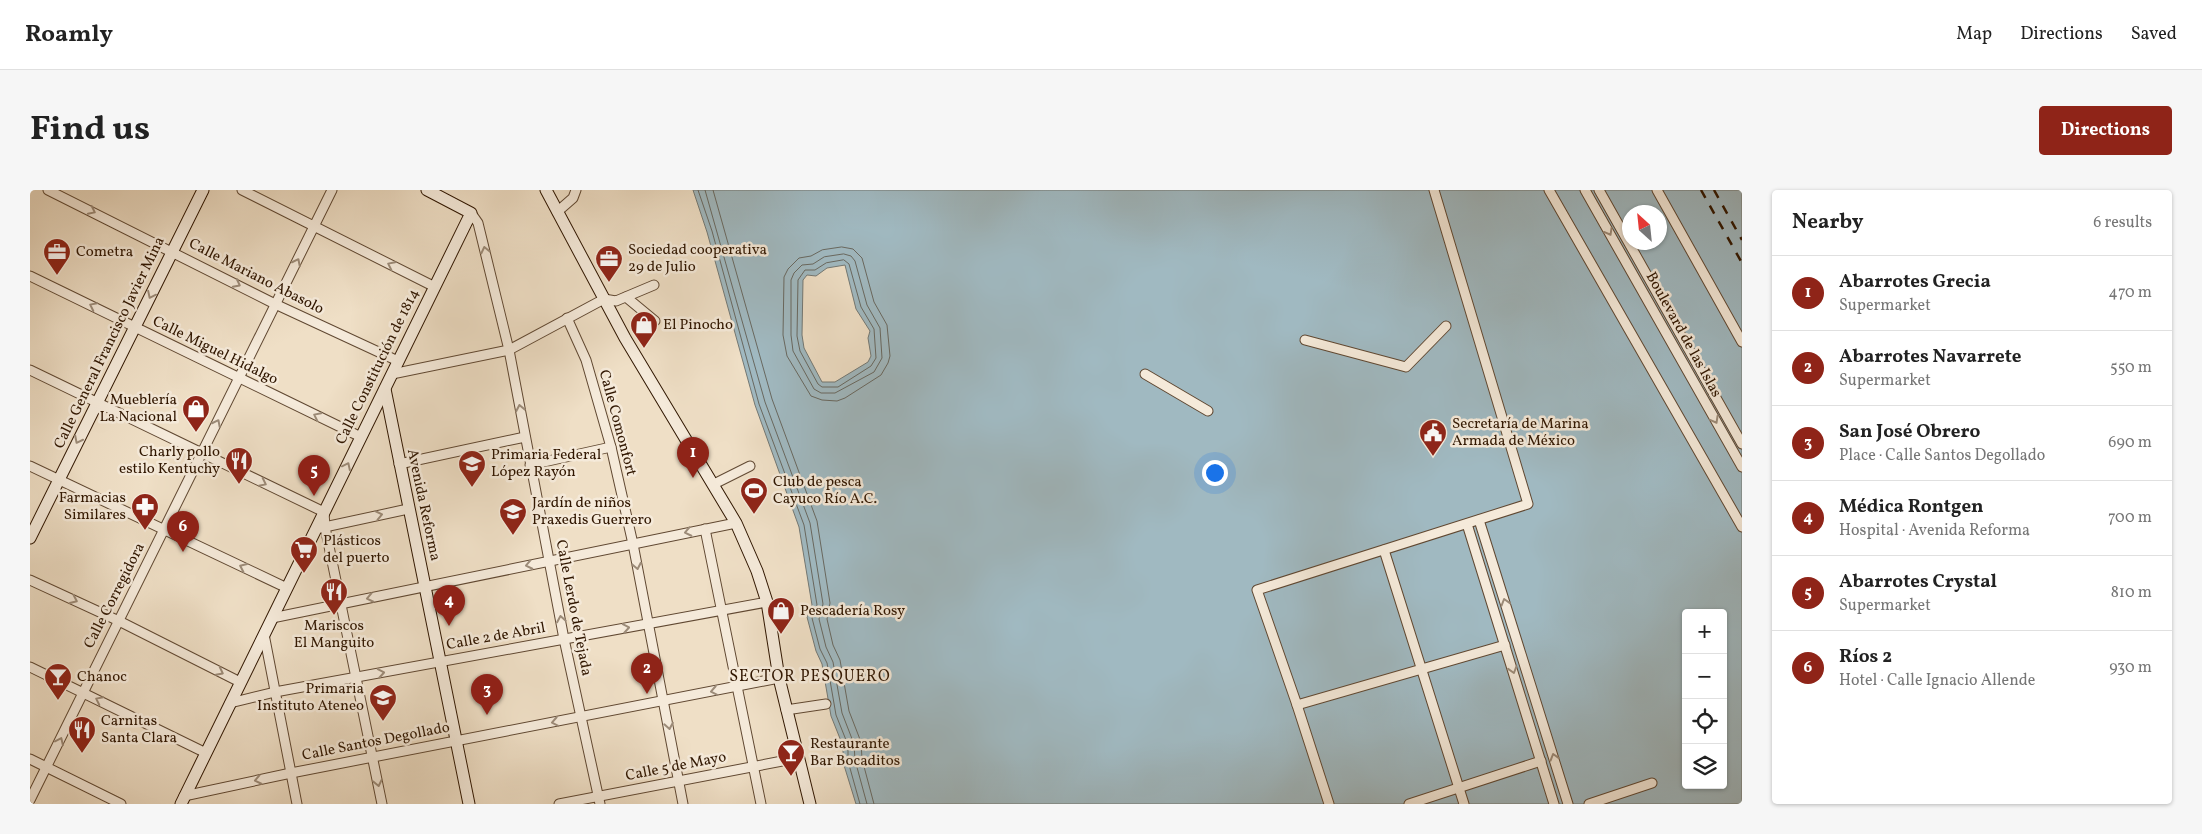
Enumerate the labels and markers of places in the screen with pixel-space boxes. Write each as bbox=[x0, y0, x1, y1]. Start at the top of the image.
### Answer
office icon: Cometra bbox=[42, 237, 72, 276]
place label: Sociedad cooperativa 29 de Julio bbox=[628, 240, 767, 278]
place label: Cometra bbox=[76, 242, 133, 263]
office icon: Sociedad cooperativa 29 de Julio bbox=[594, 244, 624, 283]
shop icon: El Pinocho bbox=[629, 310, 659, 349]
place label: El Pinocho bbox=[663, 315, 733, 336]
place label: Mueblería La Nacional bbox=[99, 390, 177, 428]
shop icon: Mueblería La Nacional bbox=[181, 394, 211, 433]
place label: Secretaría de Marina Armada de México bbox=[1452, 414, 1589, 452]
public building icon: Secretaría de Marina Armada de México bbox=[1418, 418, 1448, 457]
pin: 1 bbox=[677, 437, 709, 478]
place label: Charly pollo estilo Kentuchy bbox=[119, 442, 220, 480]
place label: Primaria Federal López Rayón bbox=[491, 445, 601, 483]
restaurant icon: Charly pollo estilo Kentuchy bbox=[224, 446, 254, 485]
school or university icon: Primaria Federal López Rayón bbox=[457, 449, 487, 488]
pin: 5 bbox=[298, 455, 330, 496]
place label: Club de pesca Cayuco Río A.C. bbox=[773, 472, 877, 510]
sports icon: Club de pesca Cayuco Río A.C. bbox=[739, 476, 769, 515]
place label: Farmacias Similares bbox=[59, 488, 126, 526]
pharmacy icon: Farmacias Similares bbox=[130, 492, 160, 531]
place label: Jardín de niños Praxedis Guerrero bbox=[532, 493, 652, 531]
school or university icon: Jardín de niños Praxedis Guerrero bbox=[498, 497, 528, 536]
pin: 6 bbox=[167, 511, 199, 552]
place label: Plásticos del puerto bbox=[323, 531, 390, 569]
supermarket icon: Plásticos del puerto bbox=[289, 535, 319, 574]
restaurant icon: Mariscos El Manguito bbox=[319, 577, 349, 616]
pin: 4 bbox=[433, 585, 465, 626]
shop icon: Pescadería Rosy bbox=[766, 596, 796, 635]
place label: Pescadería Rosy bbox=[800, 601, 905, 622]
place label: Mariscos El Manguito bbox=[294, 616, 374, 654]
pin: 2 bbox=[631, 653, 663, 694]
bar icon: Chanoc bbox=[43, 662, 73, 701]
place label: Chanoc bbox=[77, 667, 127, 688]
pin: 3 bbox=[471, 674, 503, 715]
place label: Primaria Instituto Ateneo bbox=[257, 679, 364, 717]
school or university icon: Primaria Instituto Ateneo bbox=[368, 683, 398, 722]
place label: Carnitas Santa Clara bbox=[101, 711, 177, 749]
restaurant icon: Carnitas Santa Clara bbox=[67, 715, 97, 754]
place label: Restaurante Bar Bocaditos bbox=[810, 734, 900, 772]
bar icon: Restaurante Bar Bocaditos bbox=[776, 738, 806, 777]

